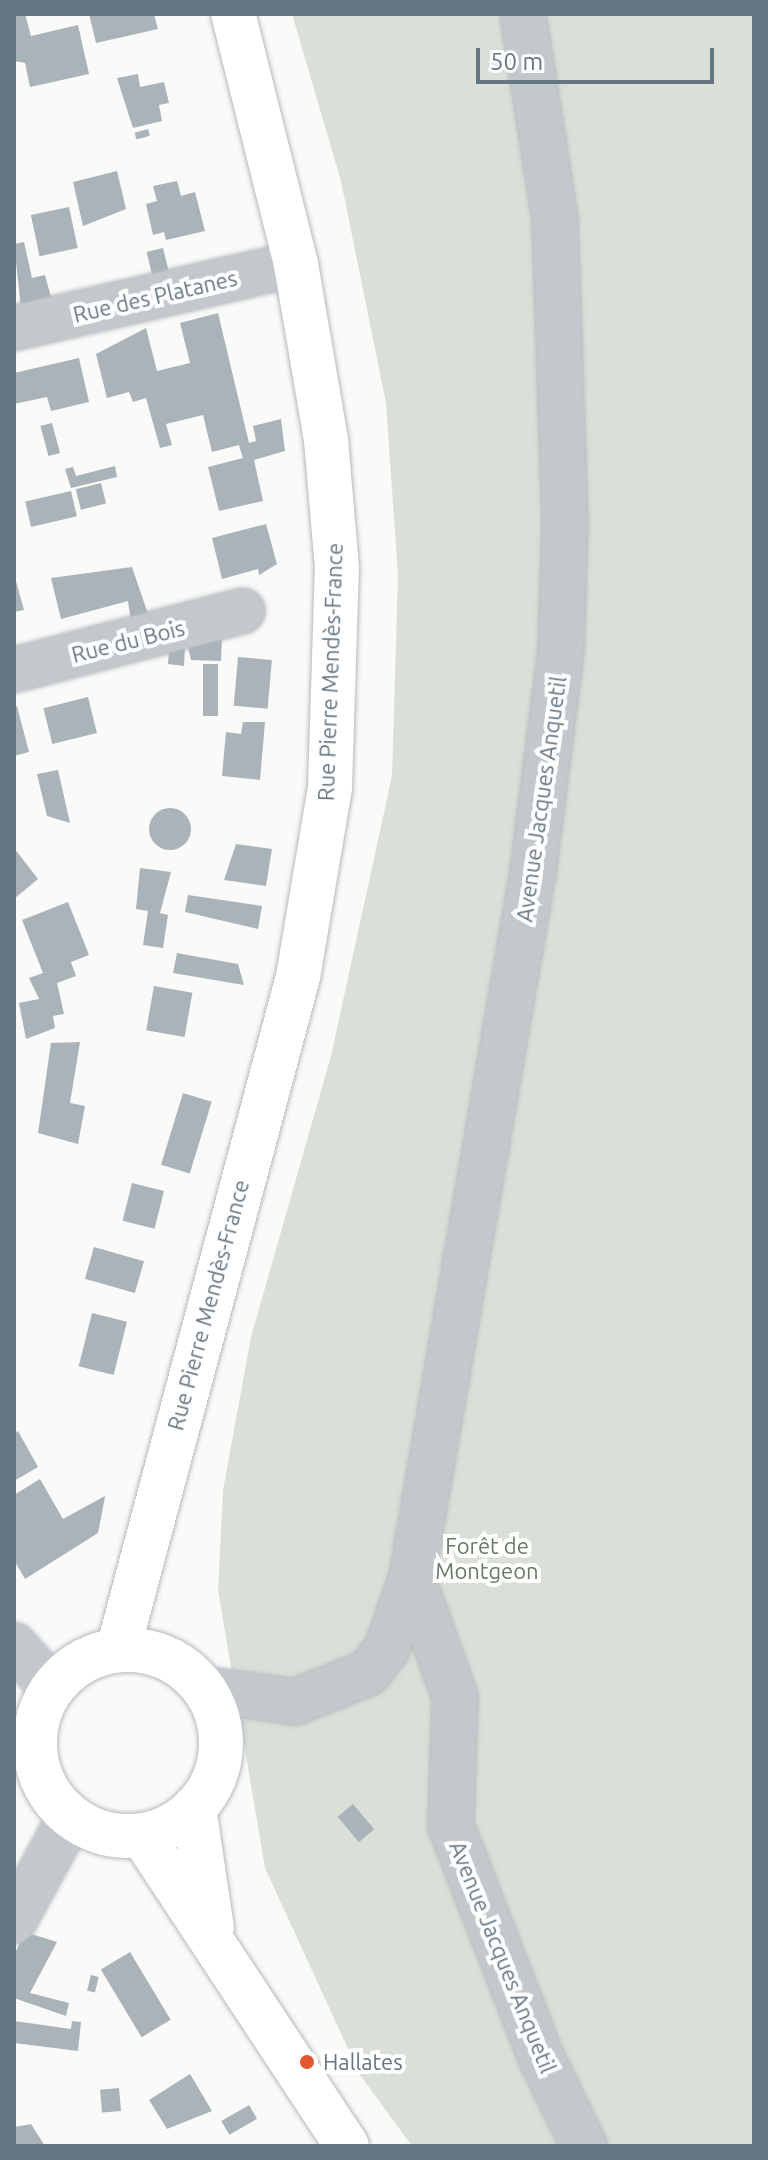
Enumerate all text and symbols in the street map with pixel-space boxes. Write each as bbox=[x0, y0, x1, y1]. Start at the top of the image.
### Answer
scale bar bbox=[480, 32, 718, 82]
text: 50 m bbox=[490, 48, 543, 75]
street label: Rue des Platanes bbox=[70, 264, 240, 328]
street label: Rue Pierre Mendès-France bbox=[312, 542, 348, 802]
street label: Rue du Bois bbox=[69, 614, 187, 668]
street label: Avenue Jacques Anquetil bbox=[511, 674, 571, 924]
street label: Rue Pierre Mendès-France bbox=[162, 1177, 254, 1433]
park label: Forêt de Montgeon bbox=[435, 1532, 539, 1584]
street label: Avenue Jacques Anquetil bbox=[444, 1837, 562, 2077]
place label: Hallates bbox=[323, 2049, 403, 2075]
marker: Hallates bbox=[298, 2053, 316, 2071]

